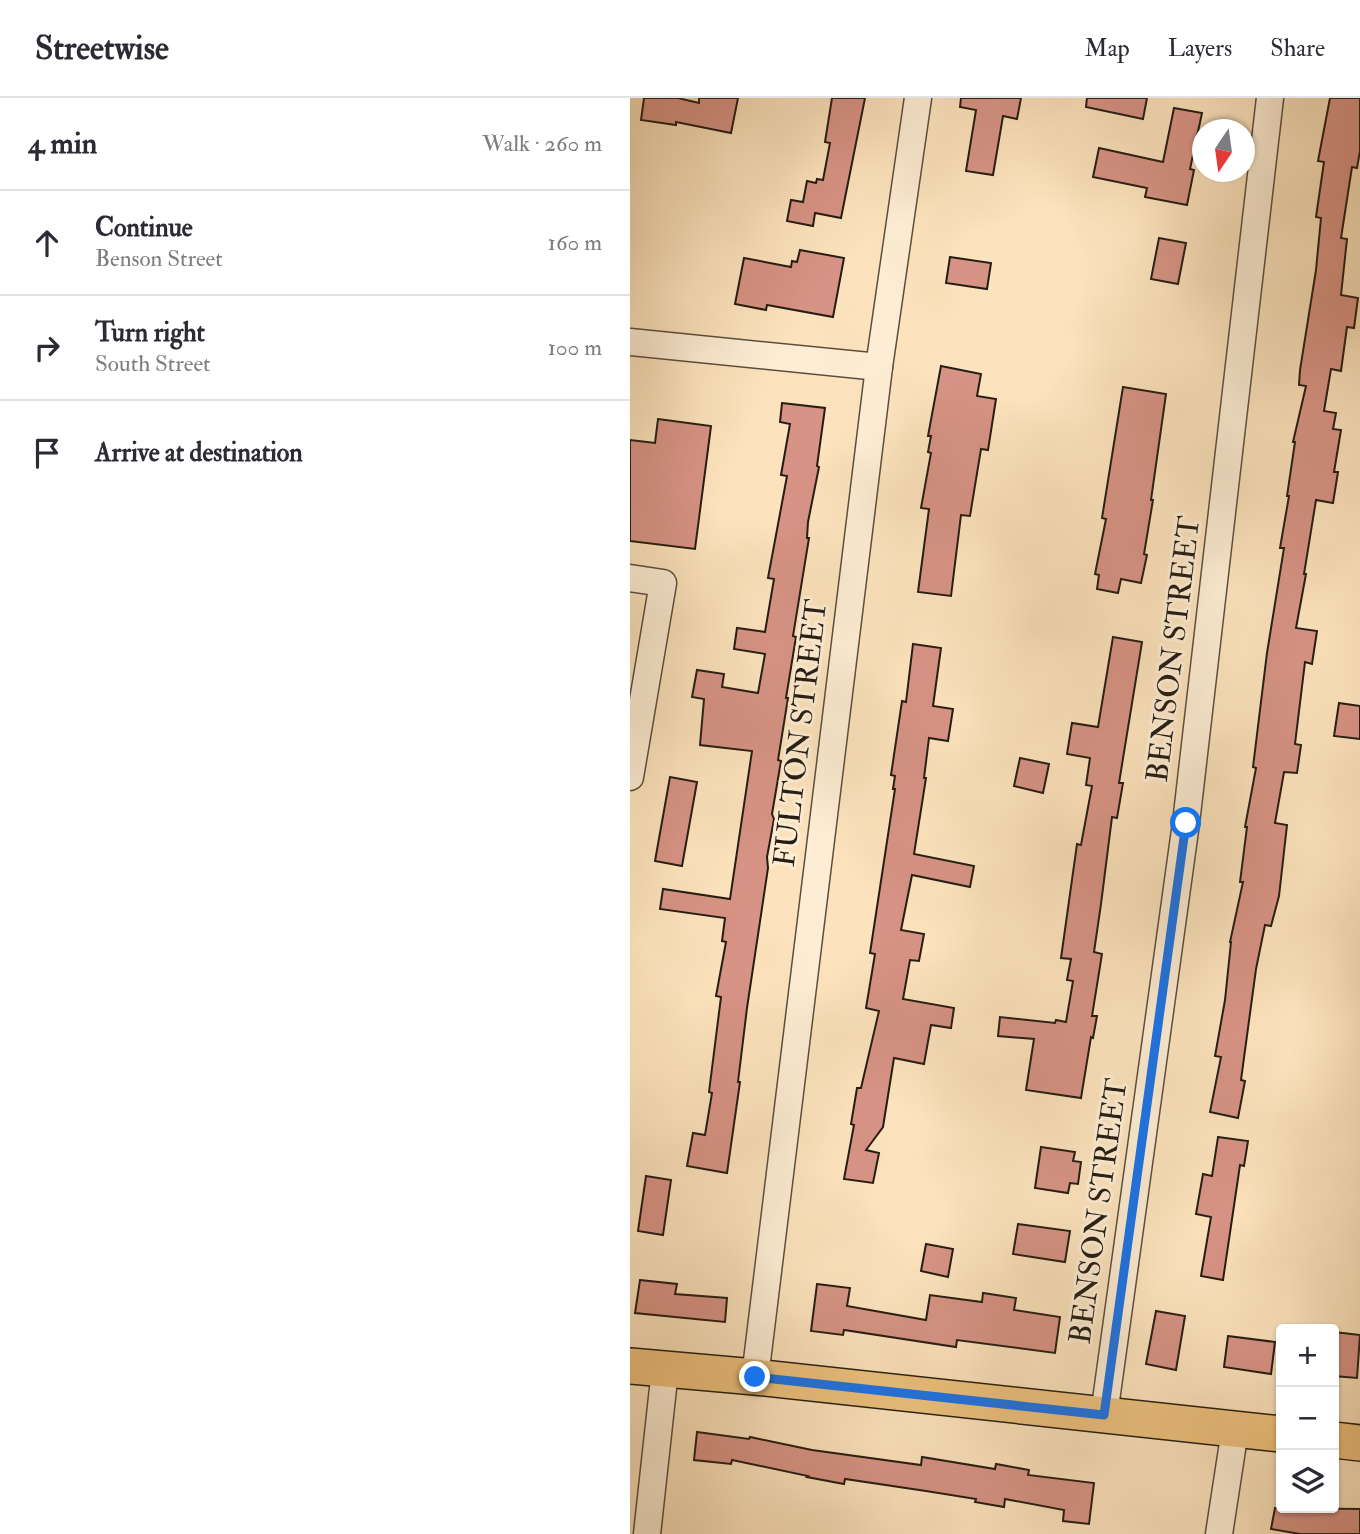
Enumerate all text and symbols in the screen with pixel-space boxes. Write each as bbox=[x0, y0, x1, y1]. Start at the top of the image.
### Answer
text: Streetwise bbox=[35, 28, 169, 69]
text: Map bbox=[1085, 33, 1130, 64]
text: Layers bbox=[1168, 33, 1232, 64]
text: Share bbox=[1270, 33, 1325, 64]
north arrow bbox=[1192, 119, 1255, 182]
text: 4 min bbox=[28, 125, 97, 162]
text: Walk · 260 m bbox=[482, 129, 602, 158]
text: Continue bbox=[95, 212, 193, 244]
icon: ahead bbox=[28, 224, 66, 262]
text: 160 m bbox=[548, 228, 602, 257]
text: Benson Street bbox=[95, 244, 223, 273]
text: Turn right bbox=[95, 317, 205, 349]
icon: right bbox=[28, 329, 66, 367]
text: 100 m bbox=[548, 333, 602, 362]
text: South Street bbox=[95, 349, 210, 378]
icon: arrive bbox=[28, 434, 66, 472]
text: Arrive at destination bbox=[95, 437, 303, 469]
street label: BENSON STREET bbox=[1139, 514, 1208, 784]
street label: FULTON STREET bbox=[766, 597, 835, 869]
route start bbox=[1170, 807, 1201, 838]
street label: BENSON STREET bbox=[1062, 1076, 1135, 1346]
map controls bbox=[1276, 1324, 1339, 1513]
button: + bbox=[1276, 1324, 1339, 1387]
route end bbox=[739, 1361, 770, 1392]
button: − bbox=[1276, 1387, 1339, 1450]
button: layers bbox=[1276, 1450, 1339, 1513]

